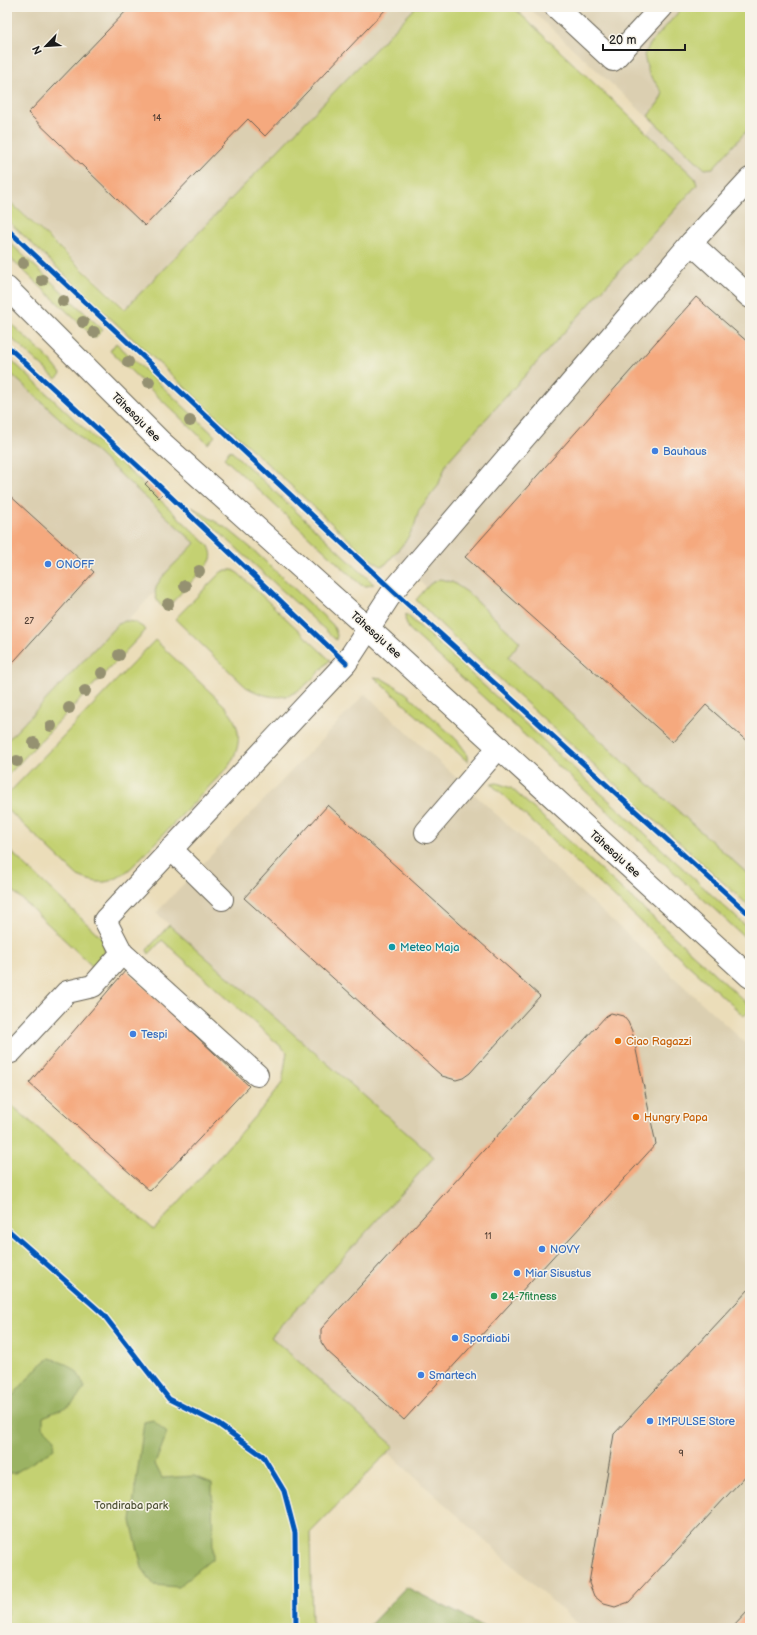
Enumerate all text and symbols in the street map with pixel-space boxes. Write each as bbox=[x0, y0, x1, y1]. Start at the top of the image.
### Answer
north arrow bbox=[26, 26, 66, 66]
scale bar bbox=[603, 26, 685, 52]
text: 20 m bbox=[609, 33, 636, 48]
text: N bbox=[30, 44, 45, 57]
house number: 14 bbox=[153, 113, 162, 124]
street label: Tähesaju tee bbox=[109, 390, 163, 444]
place label: Bauhaus bbox=[663, 445, 707, 458]
marker: Bauhaus bbox=[650, 446, 660, 456]
place label: ONOFF bbox=[56, 558, 95, 571]
marker: ONOFF bbox=[43, 559, 53, 569]
street label: Tähesaju tee bbox=[348, 609, 404, 661]
house number: 27 bbox=[24, 616, 34, 627]
street label: Tähesaju tee bbox=[587, 828, 643, 880]
place label: Meteo Maja bbox=[400, 941, 459, 954]
marker: Meteo Maja bbox=[387, 942, 397, 952]
place label: Tespi bbox=[141, 1028, 167, 1041]
marker: Tespi bbox=[128, 1029, 138, 1039]
place label: Ciao Ragazzi bbox=[626, 1035, 692, 1048]
marker: Ciao Ragazzi bbox=[613, 1036, 623, 1046]
place label: Hungry Papa bbox=[644, 1111, 708, 1124]
marker: Hungry Papa bbox=[631, 1112, 641, 1122]
house number: 11 bbox=[485, 1231, 491, 1242]
place label: NOVY bbox=[550, 1243, 580, 1256]
marker: NOVY bbox=[537, 1244, 547, 1254]
place label: Miar Sisustus bbox=[525, 1267, 592, 1280]
marker: Miar Sisustus bbox=[512, 1268, 522, 1278]
place label: 24-7fitness bbox=[502, 1290, 557, 1303]
marker: 24-7fitness bbox=[489, 1291, 499, 1301]
place label: Spordiabi bbox=[463, 1332, 510, 1345]
marker: Spordiabi bbox=[450, 1333, 460, 1343]
place label: Smartech bbox=[429, 1369, 477, 1382]
marker: Smartech bbox=[416, 1370, 426, 1380]
place label: IMPULSE Store bbox=[658, 1415, 736, 1428]
marker: IMPULSE Store bbox=[645, 1416, 655, 1426]
house number: 9 bbox=[678, 1448, 684, 1459]
park label: Tondiraba park bbox=[94, 1499, 169, 1512]

